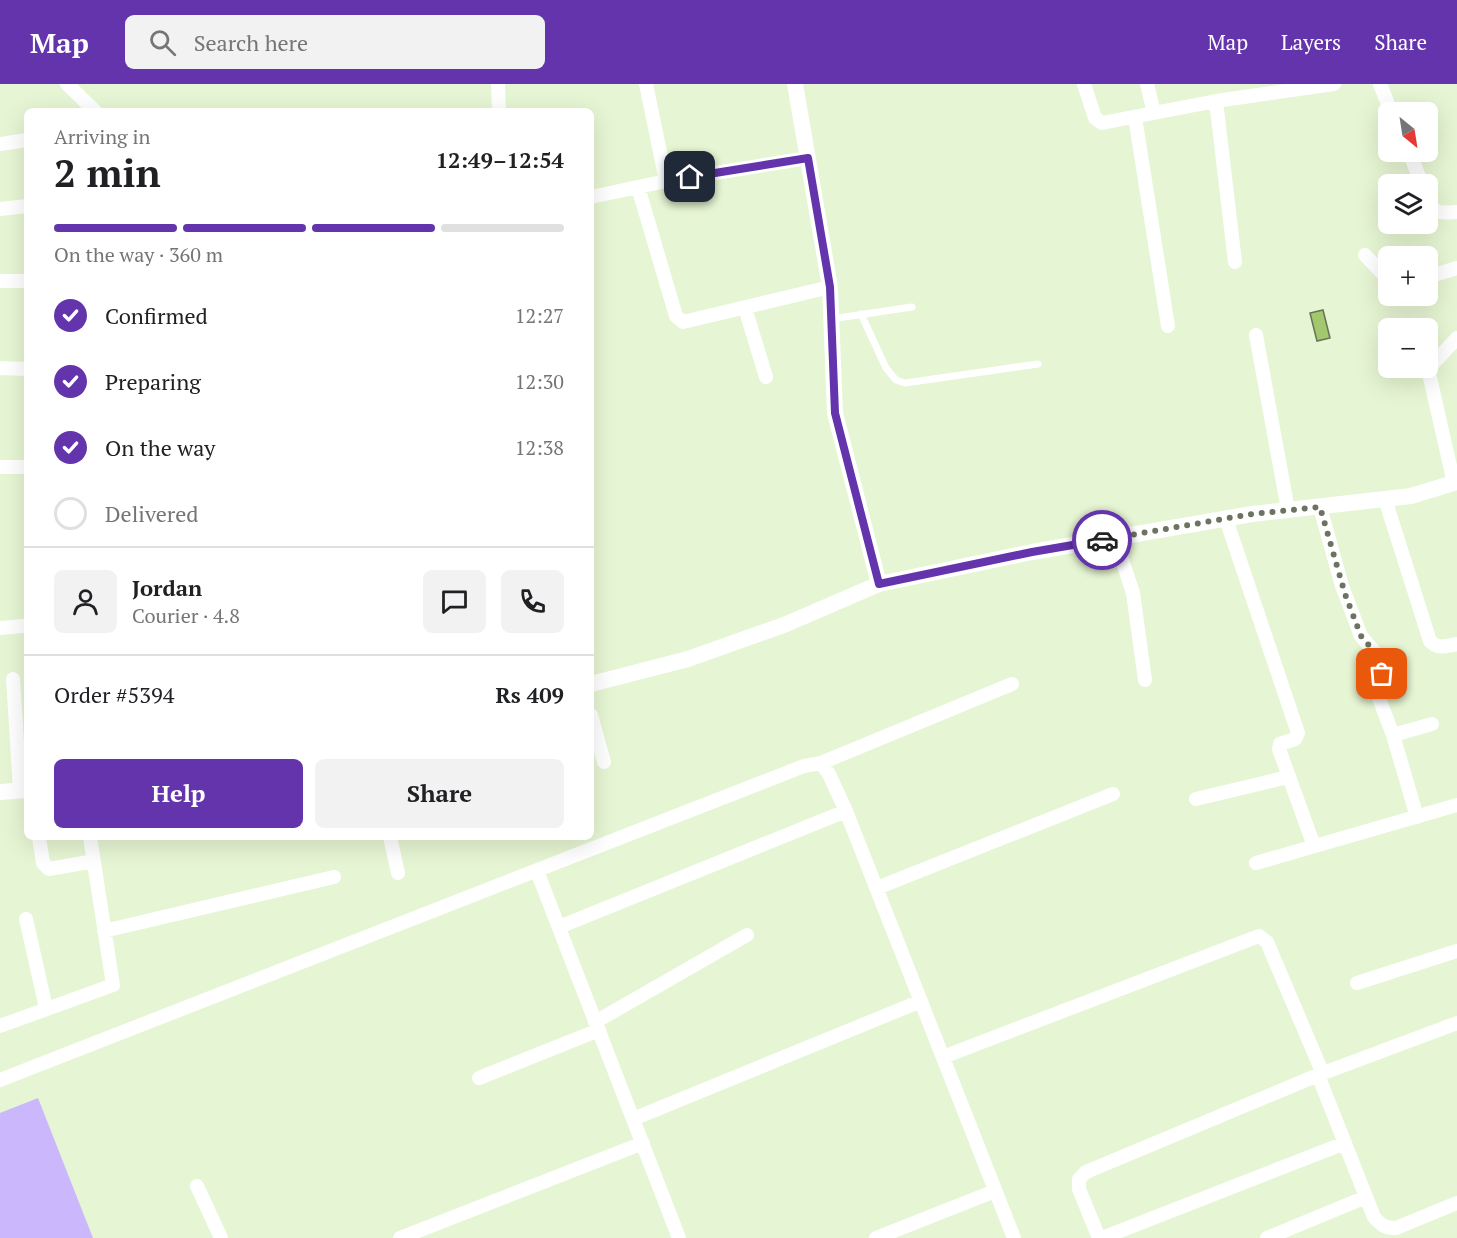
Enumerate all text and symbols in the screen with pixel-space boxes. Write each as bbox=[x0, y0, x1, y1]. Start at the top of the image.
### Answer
search box bbox=[125, 15, 545, 69]
text: Map bbox=[30, 24, 89, 61]
icon: search bbox=[146, 26, 179, 59]
text: Search here bbox=[194, 28, 308, 57]
text: Map bbox=[1207, 28, 1248, 56]
text: Layers bbox=[1281, 28, 1341, 56]
text: Share bbox=[1374, 28, 1427, 56]
north arrow bbox=[1378, 102, 1438, 162]
map controls bbox=[1378, 102, 1438, 378]
text: Arriving in bbox=[54, 123, 150, 150]
text: 12:49–12:54 bbox=[436, 145, 564, 174]
text: 2 min bbox=[54, 146, 161, 198]
pin bbox=[664, 151, 715, 202]
icon: home bbox=[673, 160, 706, 193]
button: layers bbox=[1378, 174, 1438, 234]
text: On the way · 360 m bbox=[54, 241, 223, 268]
button: + bbox=[1378, 246, 1438, 306]
icon: check bbox=[54, 299, 87, 332]
text: Confirmed bbox=[105, 301, 208, 330]
text: 12:27 bbox=[515, 302, 564, 329]
button: − bbox=[1378, 318, 1438, 378]
icon: check bbox=[54, 365, 87, 398]
text: Preparing bbox=[105, 367, 201, 396]
text: 12:30 bbox=[515, 368, 564, 395]
icon: check bbox=[54, 431, 87, 464]
text: On the way bbox=[105, 433, 215, 462]
text: 12:38 bbox=[515, 434, 564, 461]
text: Delivered bbox=[105, 499, 198, 528]
courier bbox=[1072, 510, 1132, 570]
icon: car bbox=[1086, 524, 1119, 557]
button: person bbox=[54, 570, 117, 633]
button: chat bbox=[423, 570, 486, 633]
button: phone bbox=[501, 570, 564, 633]
text: Jordan bbox=[132, 573, 202, 602]
text: Courier · 4.8 bbox=[132, 602, 240, 629]
pin bbox=[1356, 648, 1407, 699]
icon: bag bbox=[1365, 657, 1398, 690]
text: Order #5394 bbox=[54, 680, 174, 709]
text: Rs 409 bbox=[495, 680, 564, 709]
button: Help bbox=[54, 759, 303, 828]
button: Share bbox=[315, 759, 564, 828]

